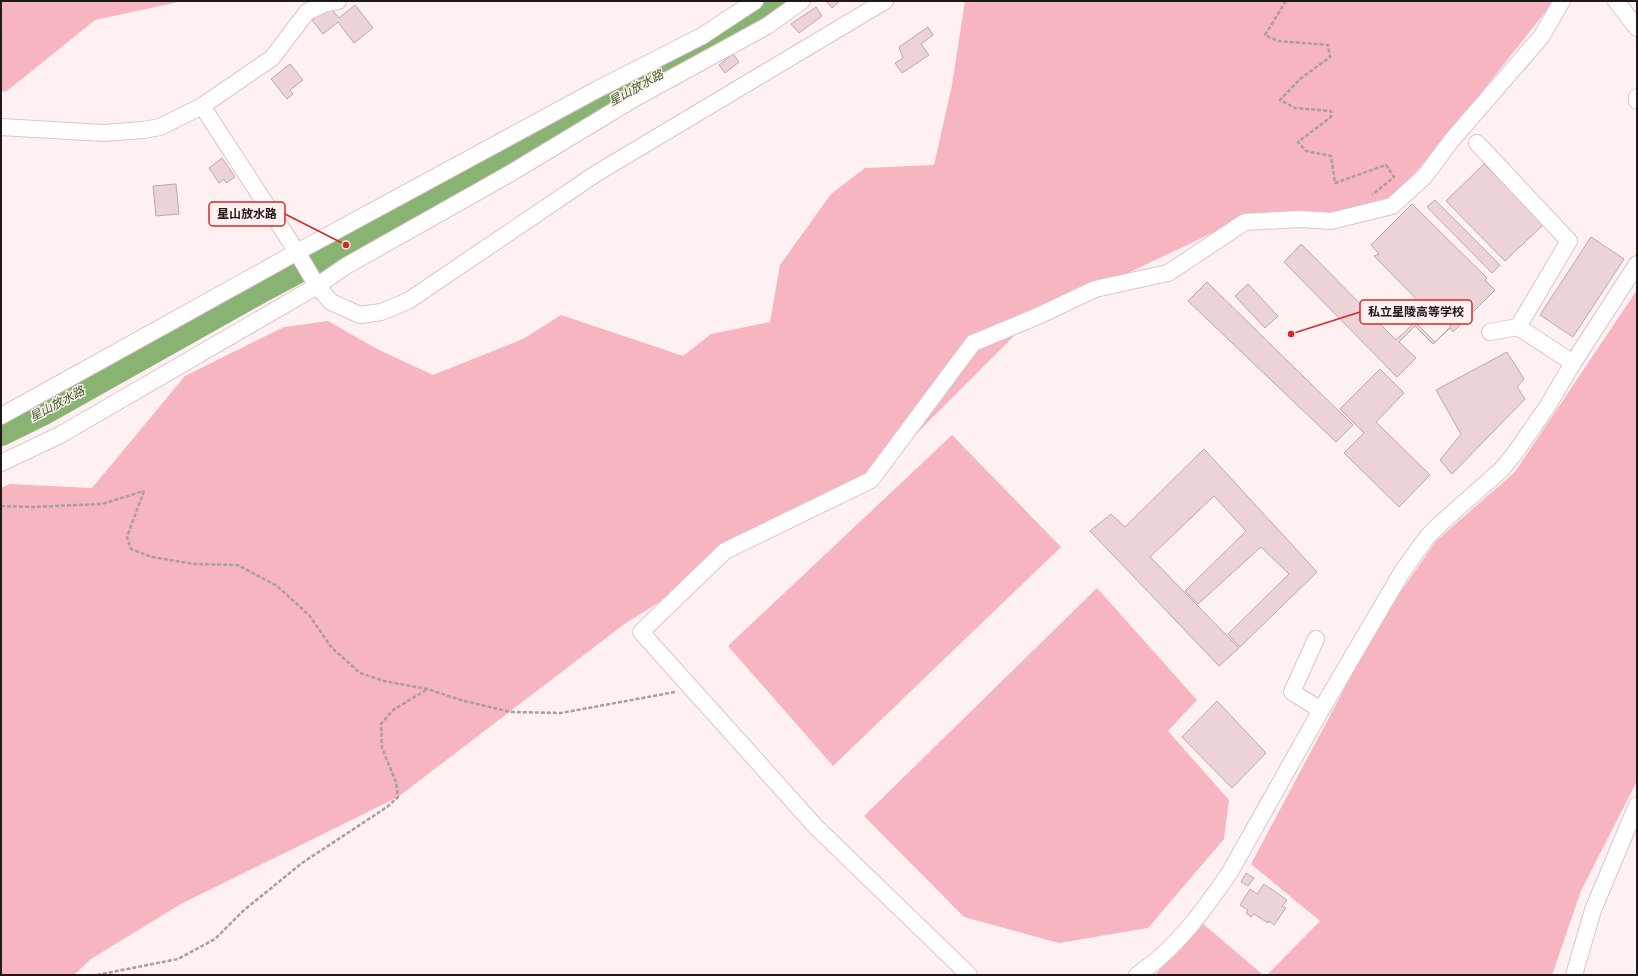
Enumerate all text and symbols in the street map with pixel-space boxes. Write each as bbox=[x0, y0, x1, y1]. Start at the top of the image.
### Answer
water label: 星山放水路 bbox=[606, 67, 667, 109]
callout: 星山放水路 bbox=[209, 202, 285, 226]
text: 星山放水路 bbox=[217, 207, 277, 221]
callout: 私立星陵高等学校 bbox=[1360, 300, 1472, 324]
text: 私立星陵高等学校 bbox=[1368, 305, 1464, 319]
water label: 星山放水路 bbox=[27, 383, 88, 424]

